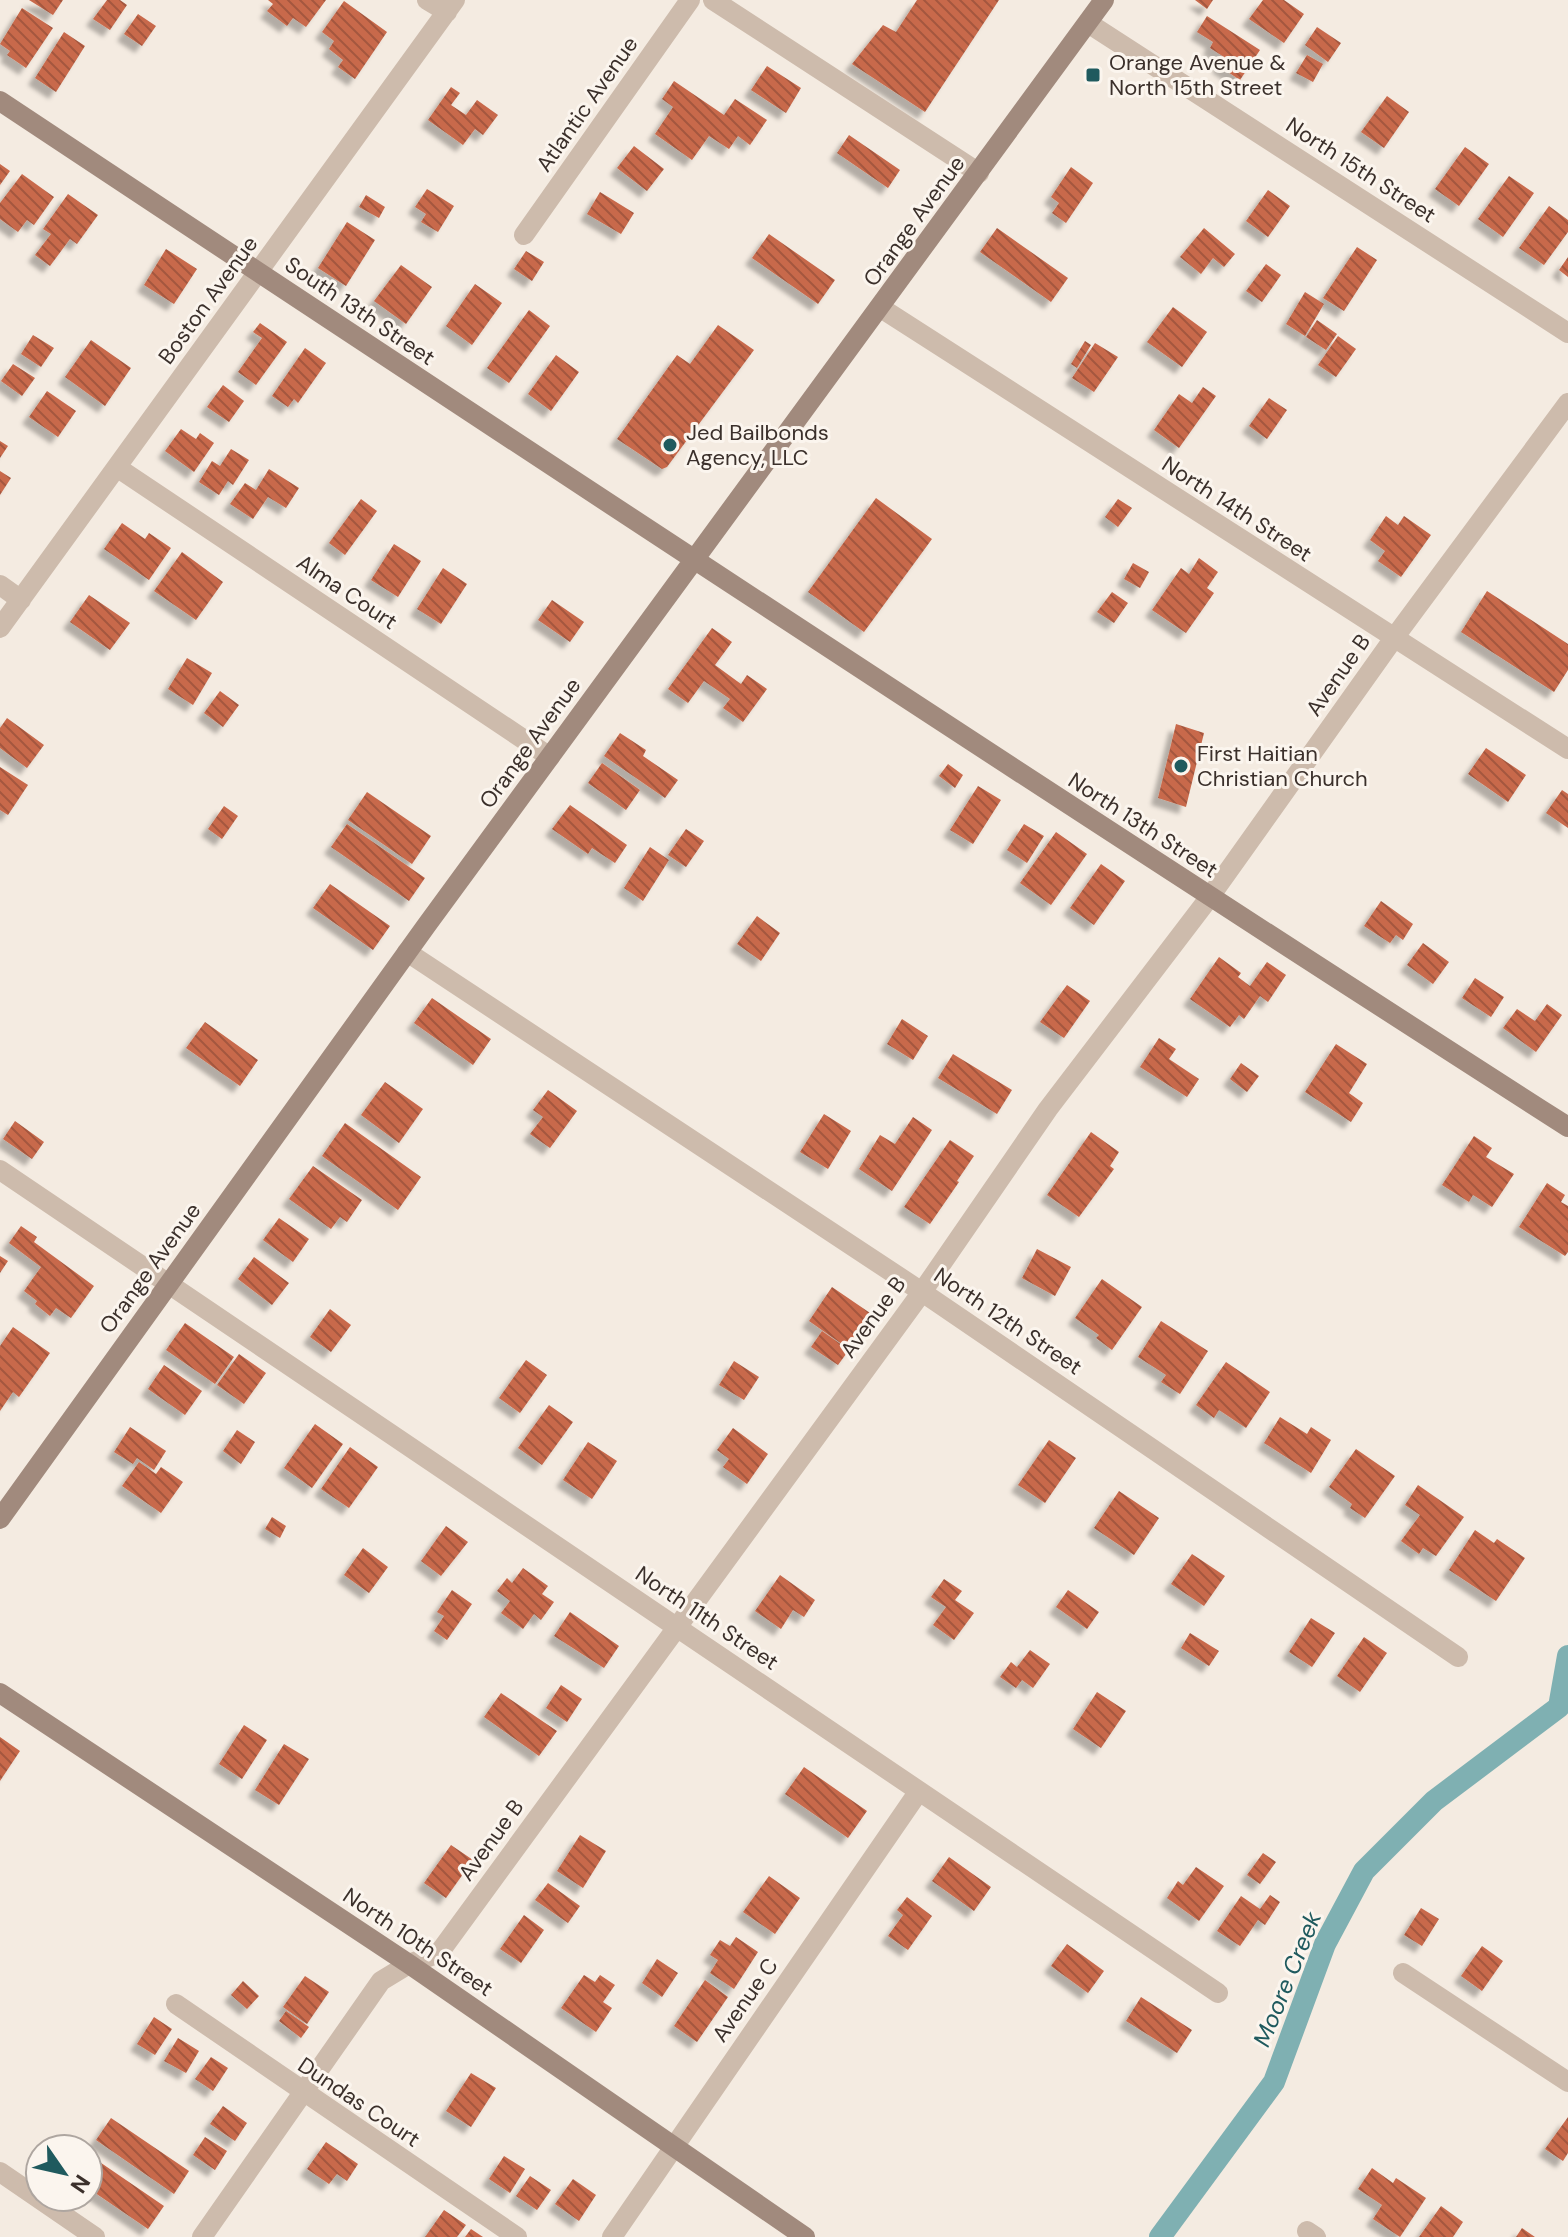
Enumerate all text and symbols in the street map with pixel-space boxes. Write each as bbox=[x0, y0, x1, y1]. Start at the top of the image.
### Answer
street label: Atlantic Avenue bbox=[530, 31, 644, 177]
place label: Orange Avenue & North 15th Street bbox=[1109, 48, 1286, 102]
marker: Orange Avenue & North 15th Street bbox=[1084, 66, 1102, 84]
street label: North 15th Street bbox=[1280, 111, 1442, 229]
street label: Orange Avenue bbox=[857, 150, 971, 292]
street label: Boston Avenue bbox=[152, 230, 264, 370]
street label: South 13th Street bbox=[279, 250, 441, 372]
place label: Jed Bailbonds Agency, LLC bbox=[686, 418, 829, 472]
marker: Jed Bailbonds Agency, LLC bbox=[661, 436, 679, 454]
street label: North 14th Street bbox=[1156, 450, 1318, 568]
street label: Alma Court bbox=[291, 548, 403, 636]
street label: Avenue B bbox=[1299, 628, 1377, 722]
street label: Orange Avenue bbox=[473, 672, 587, 814]
place label: First Haitian Christian Church bbox=[1197, 739, 1368, 793]
marker: First Haitian Christian Church bbox=[1172, 757, 1190, 775]
street label: North 13th Street bbox=[1063, 766, 1223, 884]
street label: Orange Avenue bbox=[93, 1197, 207, 1339]
street label: North 12th Street bbox=[928, 1261, 1088, 1381]
street label: Avenue B bbox=[834, 1271, 912, 1363]
street label: North 11th Street bbox=[630, 1559, 784, 1677]
street label: Avenue B bbox=[452, 1794, 530, 1886]
street label: North 10th Street bbox=[337, 1881, 499, 2003]
water label: Moore Creek bbox=[1246, 1906, 1328, 2051]
street label: Avenue C bbox=[705, 1952, 785, 2048]
street label: Dundas Court bbox=[292, 2050, 426, 2154]
north arrow bbox=[24, 2133, 104, 2213]
text: N bbox=[64, 2169, 97, 2199]

